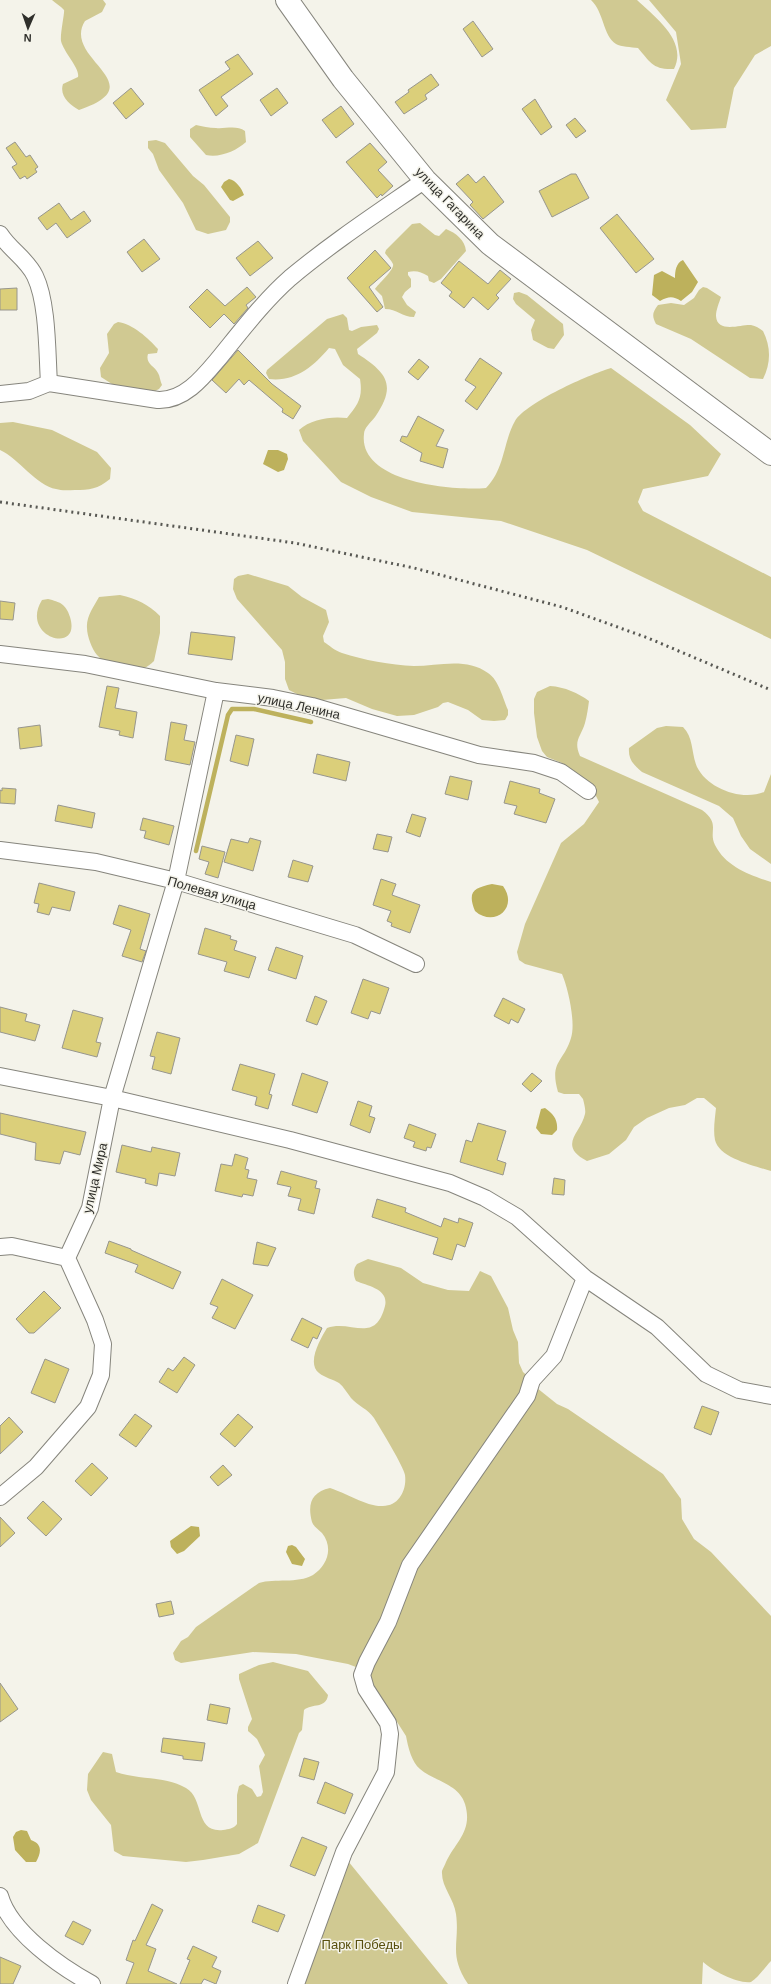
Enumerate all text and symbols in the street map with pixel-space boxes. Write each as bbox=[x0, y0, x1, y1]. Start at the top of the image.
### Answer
north arrow bbox=[8, 8, 48, 48]
text: N bbox=[23, 32, 32, 44]
street label: улица Гагарина bbox=[412, 164, 488, 242]
street label: улица Ленина bbox=[256, 690, 342, 722]
street label: Полевая улица bbox=[166, 873, 259, 913]
street label: улица Мира bbox=[80, 1141, 111, 1215]
park label: Парк Победы bbox=[322, 1937, 402, 1952]

